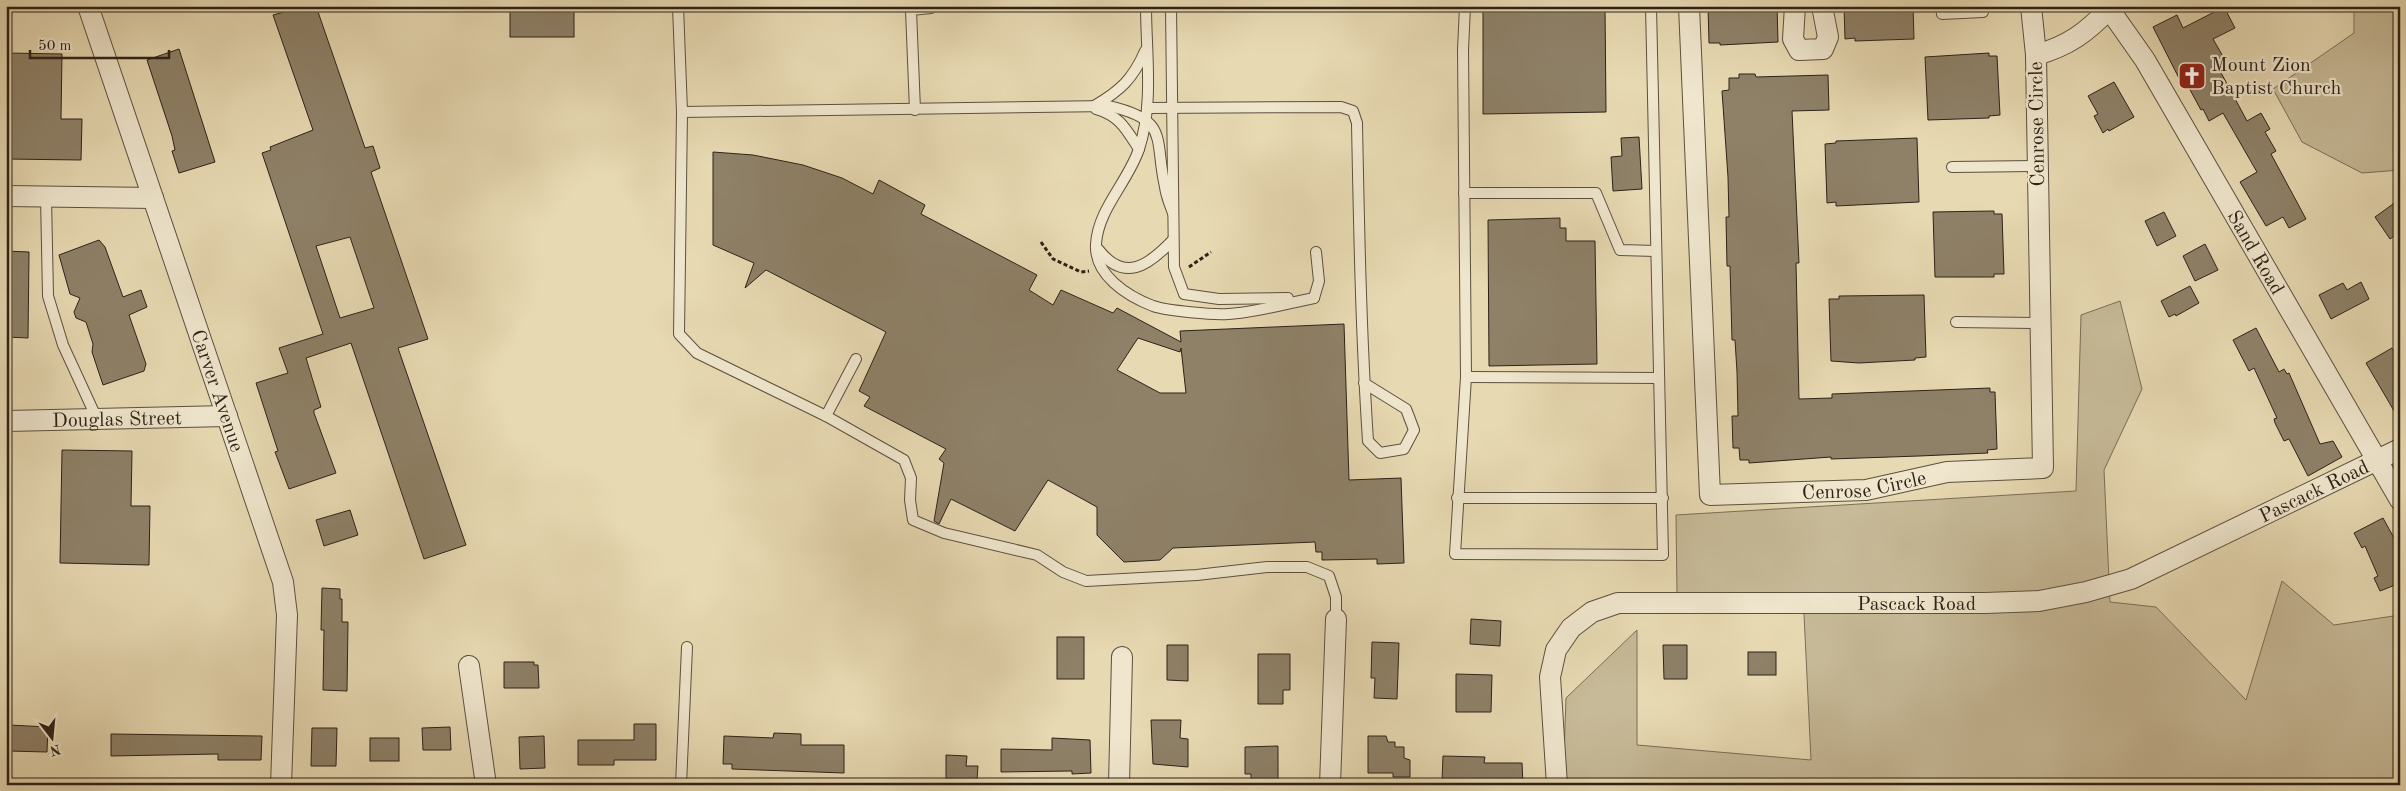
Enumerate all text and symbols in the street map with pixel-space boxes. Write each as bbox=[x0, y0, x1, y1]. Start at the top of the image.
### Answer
scale bar bbox=[30, 28, 169, 60]
text: 50 m bbox=[38, 39, 72, 54]
place label: Mount Zion Baptist Church bbox=[2211, 56, 2342, 99]
street label: Cenrose Circle bbox=[2027, 61, 2049, 187]
church icon: Mount Zion Baptist Church bbox=[2177, 61, 2207, 91]
street label: Sand Road bbox=[2222, 207, 2287, 299]
street label: Carver Avenue bbox=[186, 328, 246, 455]
street label: Douglas Street bbox=[52, 409, 182, 432]
street label: Pascack Road bbox=[2256, 458, 2373, 527]
street label: Cenrose Circle bbox=[1802, 469, 1928, 504]
street label: Pascack Road bbox=[1857, 595, 1976, 615]
north arrow bbox=[28, 714, 78, 764]
text: N bbox=[48, 741, 62, 758]

